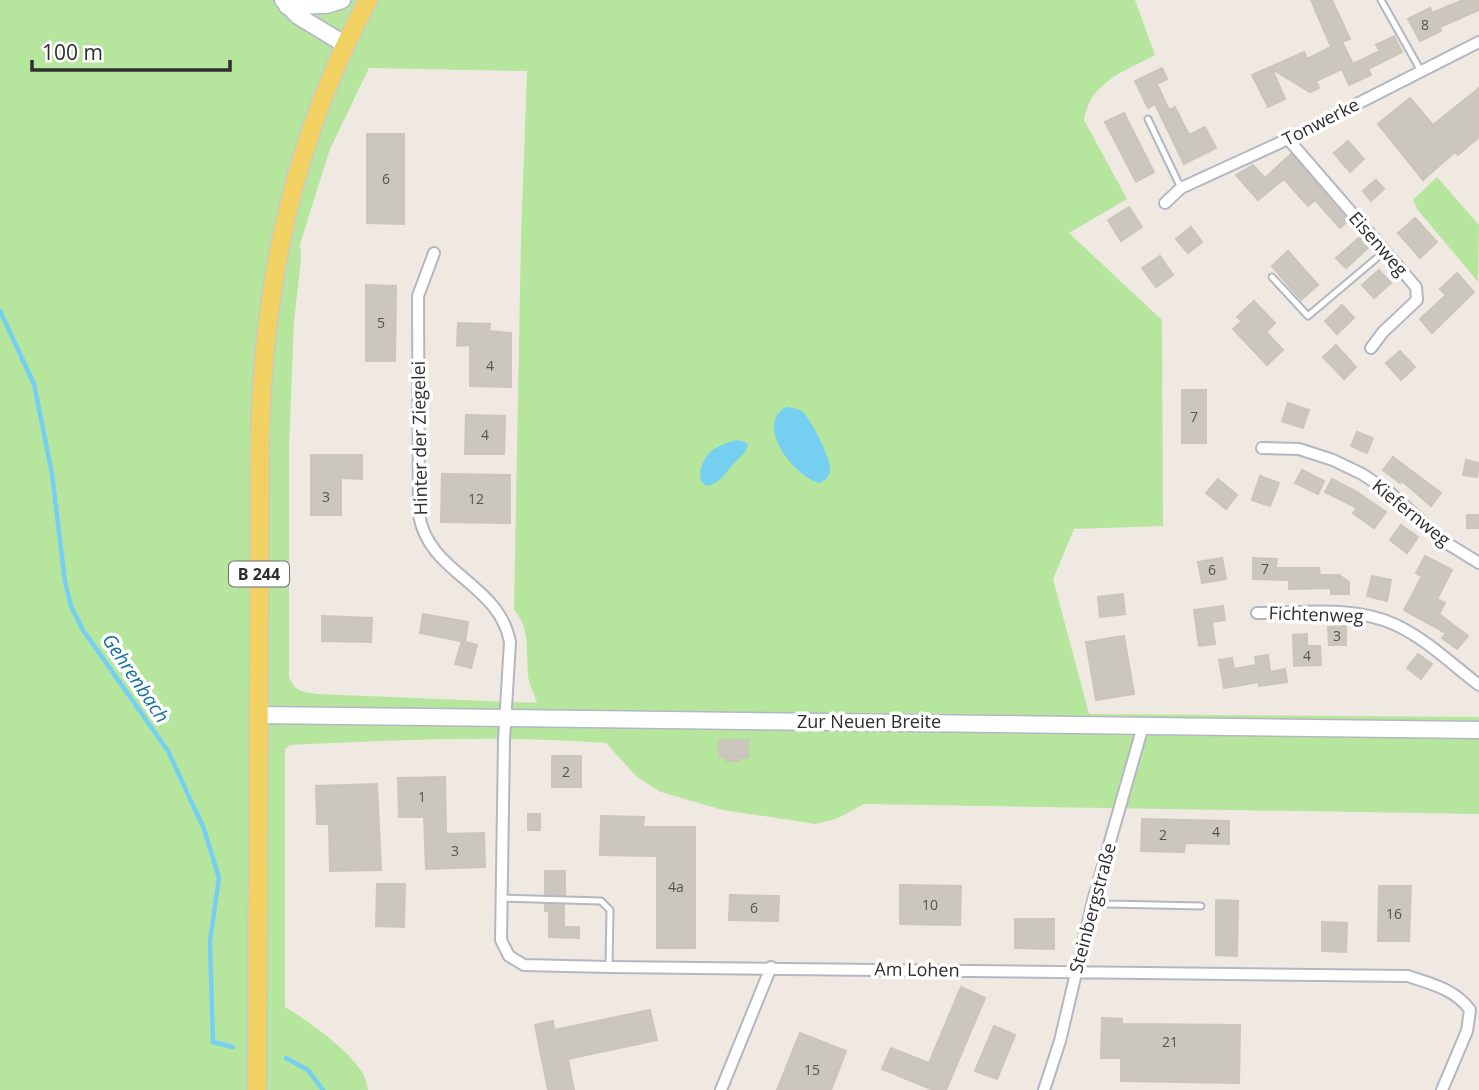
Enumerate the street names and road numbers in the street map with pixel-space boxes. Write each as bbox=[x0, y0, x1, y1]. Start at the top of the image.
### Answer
street label: Tonwerke bbox=[1278, 92, 1363, 151]
street label: Eisenweg bbox=[1344, 206, 1414, 281]
street label: Hinter der Ziegelei bbox=[406, 361, 432, 516]
street label: Kiefernweg bbox=[1368, 473, 1456, 551]
road number: B 244 bbox=[229, 562, 289, 586]
street label: Fichtenweg bbox=[1268, 600, 1364, 628]
street label: Zur Neuen Breite bbox=[797, 709, 941, 733]
street label: Steinbergstraße bbox=[1063, 840, 1121, 976]
street label: Am Lohen bbox=[874, 956, 960, 982]

